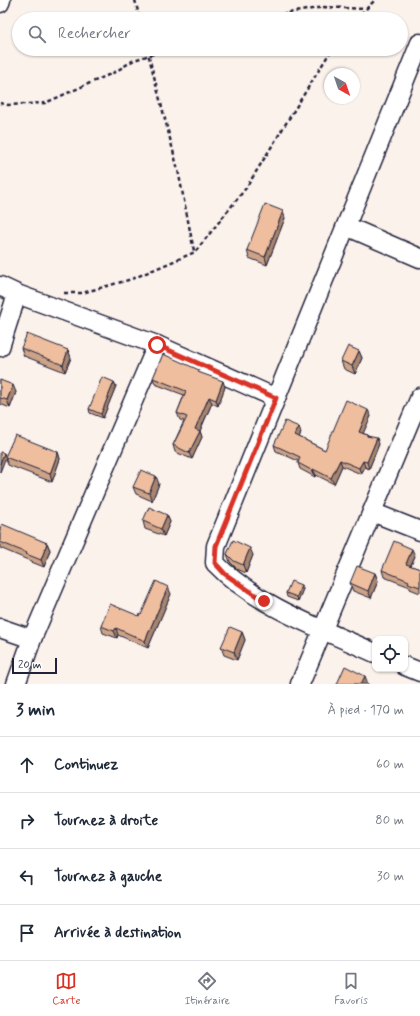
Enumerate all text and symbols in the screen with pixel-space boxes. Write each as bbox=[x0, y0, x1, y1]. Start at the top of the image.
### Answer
search box bbox=[12, 12, 408, 56]
icon: search bbox=[26, 23, 48, 45]
text: Rechercher bbox=[58, 24, 131, 44]
north arrow bbox=[324, 68, 360, 104]
route start bbox=[148, 336, 166, 354]
route end bbox=[255, 592, 273, 610]
map controls bbox=[372, 636, 408, 672]
button: locate bbox=[372, 636, 408, 672]
scale bar bbox=[12, 656, 57, 675]
text: 20 m bbox=[18, 658, 41, 672]
text: 3 min bbox=[16, 699, 55, 721]
text: À pied · 170 m bbox=[327, 702, 404, 719]
icon: ahead bbox=[16, 754, 38, 776]
text: Continuez bbox=[54, 755, 118, 775]
text: 60 m bbox=[376, 756, 404, 773]
icon: right bbox=[16, 810, 38, 832]
text: Tournez à droite bbox=[54, 811, 158, 831]
text: 80 m bbox=[375, 812, 404, 829]
icon: left bbox=[16, 866, 38, 888]
text: Tournez à gauche bbox=[54, 867, 162, 887]
text: 30 m bbox=[377, 868, 404, 885]
icon: arrive bbox=[16, 922, 38, 944]
text: Arrivée à destination bbox=[54, 923, 181, 943]
tab: Carte bbox=[52, 970, 80, 1008]
tab: Itinéraire bbox=[185, 970, 230, 1008]
tab: Favoris bbox=[334, 970, 368, 1008]

